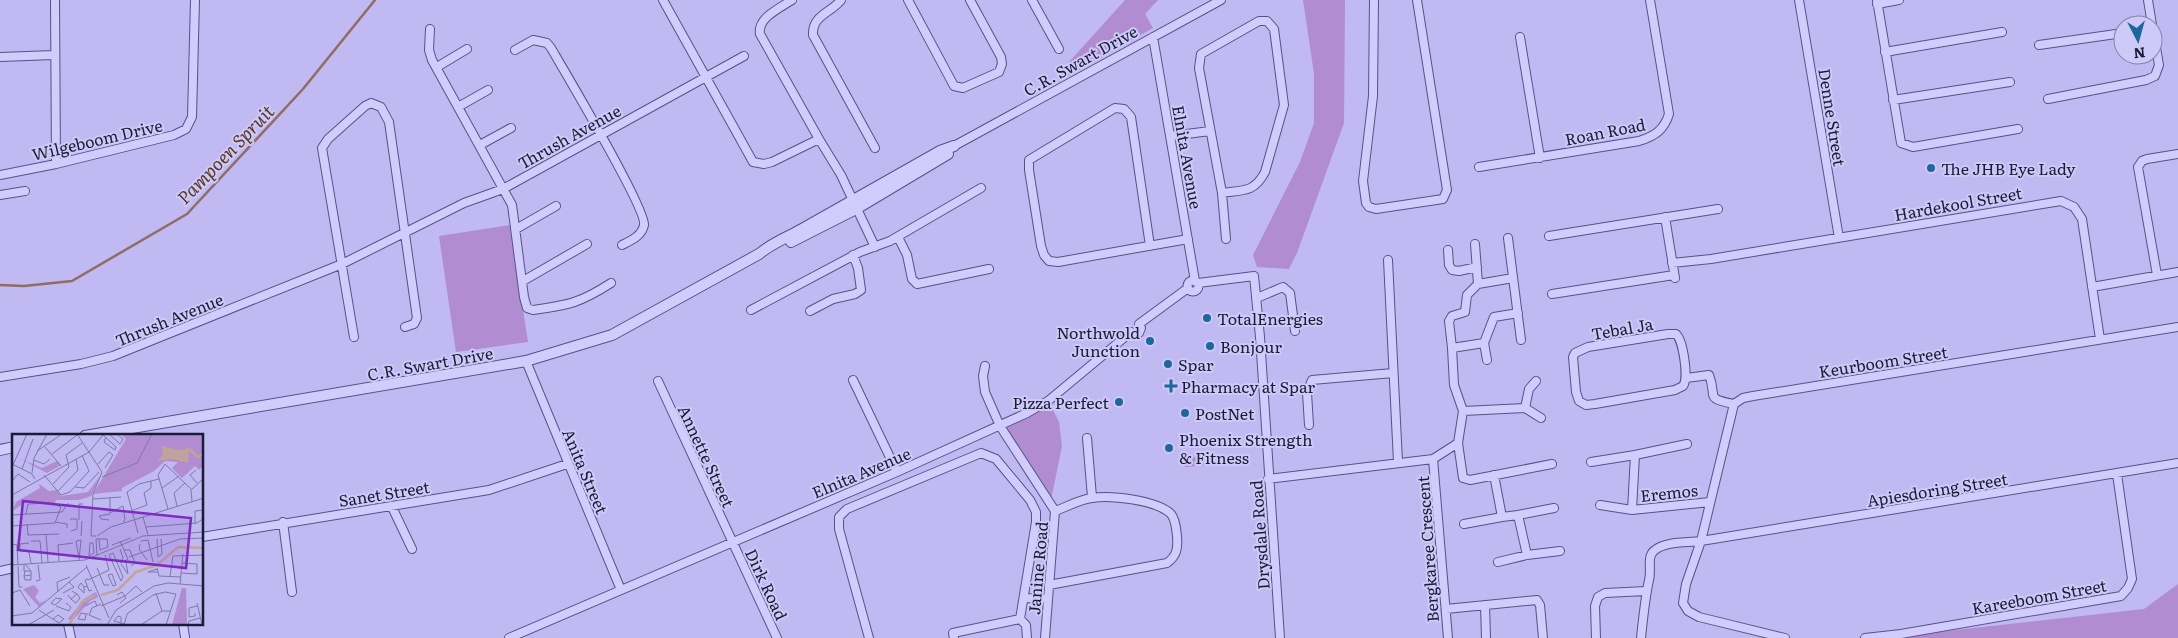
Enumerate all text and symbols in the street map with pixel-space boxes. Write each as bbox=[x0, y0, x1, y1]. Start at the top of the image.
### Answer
north arrow bbox=[2113, 15, 2163, 65]
street label: C.R. Swart Drive bbox=[1018, 19, 1142, 101]
text: N bbox=[2132, 43, 2146, 65]
street label: Denne Street bbox=[1813, 66, 1853, 168]
water label: Pampoen Spruit bbox=[170, 98, 280, 210]
street label: Thrush Avenue bbox=[513, 98, 625, 174]
street label: Elnita Avenue bbox=[1167, 103, 1209, 211]
street label: Roan Road bbox=[1563, 111, 1648, 151]
street label: Wilgeboom Drive bbox=[29, 112, 165, 166]
place label: The JHB Eye Lady bbox=[1941, 156, 2076, 180]
marker: The JHB Eye Lady bbox=[1925, 162, 1937, 174]
street label: Hardekool Street bbox=[1892, 180, 2024, 226]
street label: Thrush Avenue bbox=[111, 286, 227, 352]
place label: TotalEnergies bbox=[1217, 306, 1323, 330]
street label: Tebal Ja bbox=[1589, 311, 1655, 345]
marker: TotalEnergies bbox=[1201, 312, 1213, 324]
place label: Northwold Junction bbox=[1057, 320, 1140, 362]
place label: Bonjour bbox=[1220, 334, 1283, 358]
marker: Northwold Junction bbox=[1144, 335, 1156, 347]
street label: Keurboom Street bbox=[1817, 339, 1950, 383]
street label: C.R. Swart Drive bbox=[365, 340, 495, 386]
marker: Bonjour bbox=[1204, 340, 1216, 352]
place label: Spar bbox=[1178, 352, 1214, 376]
marker: Spar bbox=[1162, 358, 1174, 370]
place label: Pharmacy at Spar bbox=[1181, 374, 1315, 398]
marker: Pharmacy at Spar bbox=[1165, 380, 1177, 392]
place label: Pizza Perfect bbox=[1013, 390, 1110, 414]
marker: Pizza Perfect bbox=[1113, 396, 1125, 408]
street label: Annette Street bbox=[673, 401, 741, 512]
place label: PostNet bbox=[1195, 401, 1255, 425]
marker: PostNet bbox=[1179, 407, 1191, 419]
street label: Anita Street bbox=[557, 425, 615, 518]
place label: Phoenix Strength & Fitness bbox=[1179, 427, 1313, 469]
inset map bbox=[12, 434, 204, 626]
street label: Elnita Avenue bbox=[808, 440, 914, 504]
marker: Phoenix Strength & Fitness bbox=[1163, 442, 1175, 454]
street label: Apiesdoring Street bbox=[1865, 466, 2010, 512]
street label: Sanet Street bbox=[337, 474, 432, 512]
street label: Bergkaree Crescent bbox=[1410, 474, 1444, 623]
street label: Eremos bbox=[1639, 477, 1699, 507]
street label: Drysdale Road bbox=[1243, 479, 1275, 591]
street label: Janine Road bbox=[1021, 520, 1053, 616]
street label: Dirk Road bbox=[740, 544, 794, 624]
street label: Kareeboom Street bbox=[1970, 572, 2109, 620]

